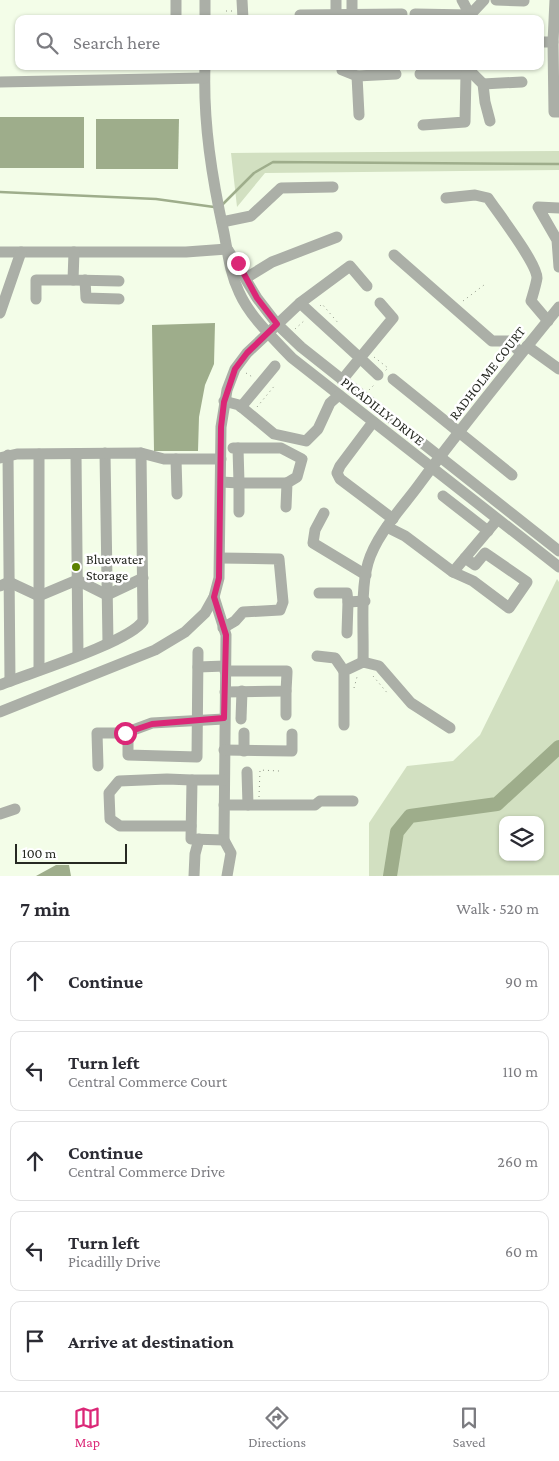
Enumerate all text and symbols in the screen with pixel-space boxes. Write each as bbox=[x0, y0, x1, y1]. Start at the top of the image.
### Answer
search box bbox=[15, 15, 544, 70]
icon: search bbox=[33, 29, 61, 57]
text: Search here bbox=[73, 32, 160, 53]
route end bbox=[227, 252, 250, 275]
street label: RADHOLME COURT bbox=[446, 323, 529, 423]
street label: PICADILLY DRIVE bbox=[338, 374, 428, 449]
place label: Bluewater Storage bbox=[86, 551, 143, 583]
marker: Bluewater Storage bbox=[70, 561, 82, 573]
route start bbox=[114, 722, 137, 745]
map controls bbox=[499, 816, 544, 861]
button: layers bbox=[499, 816, 544, 861]
scale bar bbox=[15, 841, 128, 864]
text: 100 m bbox=[22, 845, 56, 861]
text: 7 min bbox=[20, 897, 70, 921]
text: Walk · 520 m bbox=[456, 900, 539, 917]
icon: ahead bbox=[21, 967, 49, 995]
text: Continue bbox=[68, 971, 143, 992]
text: 90 m bbox=[505, 973, 538, 990]
text: Turn left bbox=[68, 1052, 140, 1073]
icon: left bbox=[21, 1057, 49, 1085]
text: 110 m bbox=[502, 1063, 538, 1080]
text: Central Commerce Court bbox=[68, 1073, 227, 1090]
text: Continue bbox=[68, 1142, 143, 1163]
icon: ahead bbox=[21, 1147, 49, 1175]
text: 260 m bbox=[497, 1153, 538, 1170]
text: Central Commerce Drive bbox=[68, 1163, 225, 1180]
text: Turn left bbox=[68, 1232, 140, 1253]
icon: left bbox=[21, 1237, 49, 1265]
text: 60 m bbox=[505, 1243, 538, 1260]
text: Picadilly Drive bbox=[68, 1253, 160, 1270]
icon: arrive bbox=[21, 1327, 49, 1355]
text: Arrive at destination bbox=[68, 1331, 234, 1352]
tab: Map bbox=[73, 1404, 101, 1450]
tab: Directions bbox=[248, 1404, 306, 1450]
tab: Saved bbox=[453, 1404, 486, 1450]

